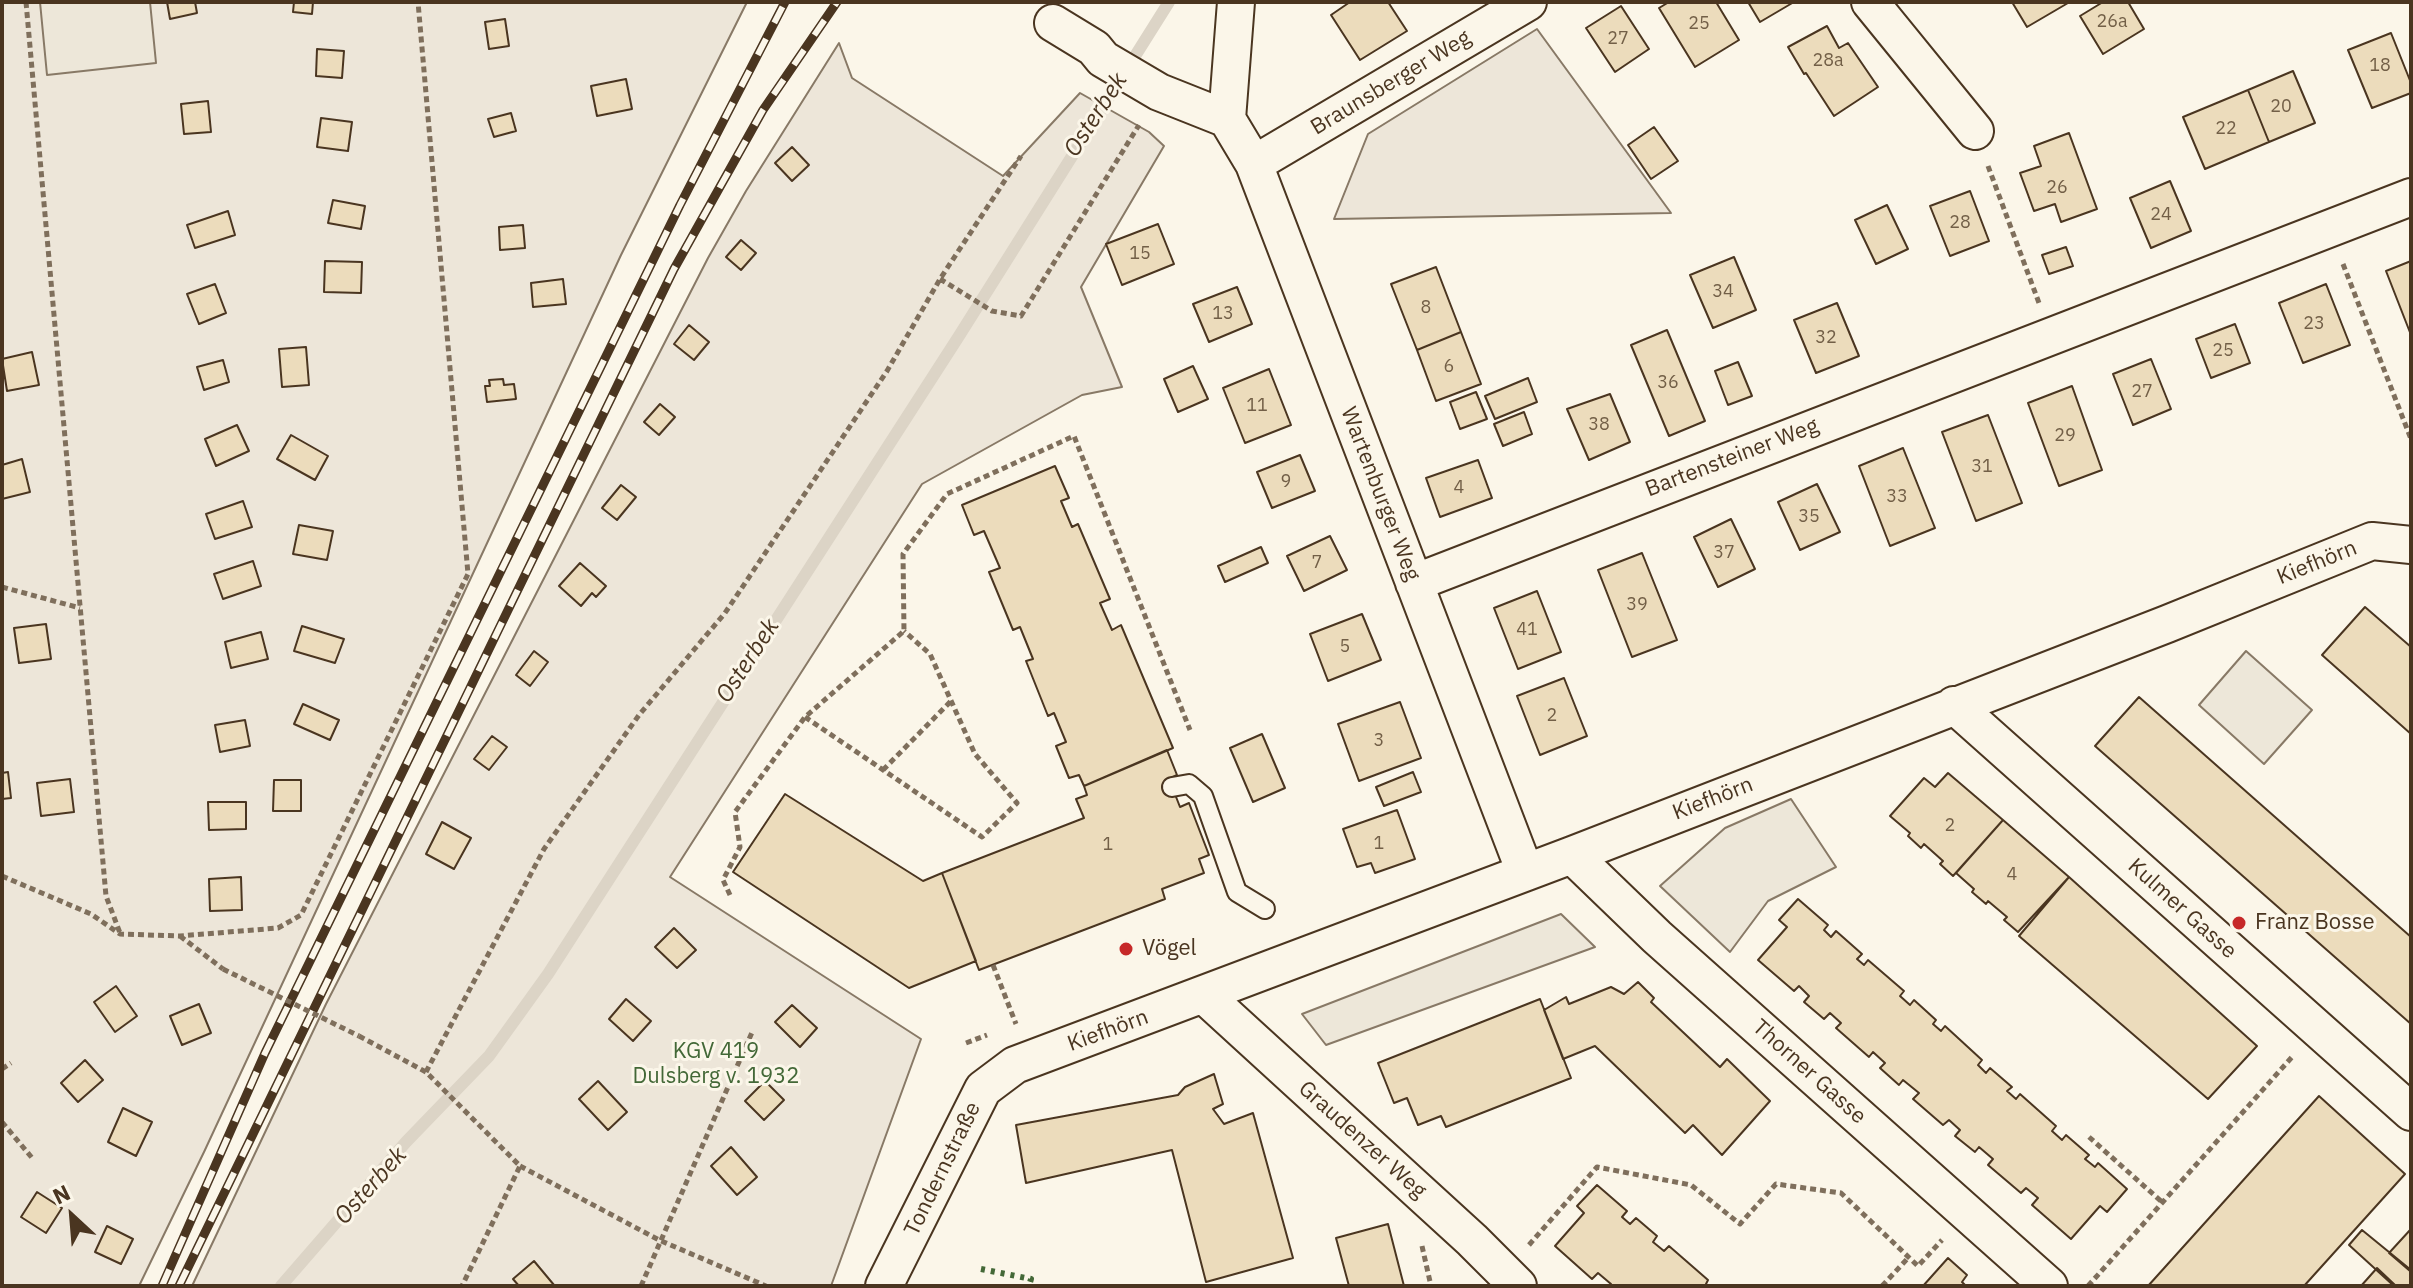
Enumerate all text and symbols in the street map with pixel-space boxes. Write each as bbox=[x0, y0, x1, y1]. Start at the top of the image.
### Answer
house number: 26a bbox=[2096, 11, 2128, 33]
house number: 25 bbox=[1688, 13, 1710, 35]
street label: Braunsberger Weg bbox=[1306, 25, 1476, 141]
house number: 27 bbox=[1607, 28, 1629, 50]
house number: 28a bbox=[1812, 50, 1844, 72]
house number: 18 bbox=[2369, 55, 2391, 77]
water label: Osterbek bbox=[1058, 68, 1134, 162]
house number: 20 bbox=[2270, 96, 2292, 118]
house number: 22 bbox=[2215, 118, 2237, 140]
house number: 26 bbox=[2046, 177, 2068, 199]
house number: 24 bbox=[2150, 204, 2172, 226]
house number: 28 bbox=[1949, 212, 1971, 234]
house number: 15 bbox=[1129, 243, 1151, 265]
house number: 34 bbox=[1712, 281, 1734, 303]
house number: 8 bbox=[1421, 297, 1431, 319]
house number: 13 bbox=[1212, 303, 1234, 325]
house number: 23 bbox=[2303, 313, 2325, 335]
house number: 32 bbox=[1815, 327, 1837, 349]
house number: 25 bbox=[2212, 340, 2234, 362]
house number: 6 bbox=[1444, 356, 1454, 378]
house number: 36 bbox=[1657, 372, 1679, 394]
house number: 27 bbox=[2131, 381, 2153, 403]
house number: 11 bbox=[1246, 395, 1268, 417]
street label: Wartenburger Weg bbox=[1335, 403, 1425, 585]
street label: Bartensteiner Weg bbox=[1642, 413, 1822, 503]
house number: 38 bbox=[1588, 414, 1610, 436]
house number: 29 bbox=[2054, 425, 2076, 447]
house number: 31 bbox=[1971, 456, 1993, 478]
house number: 9 bbox=[1281, 471, 1291, 493]
house number: 4 bbox=[1454, 477, 1464, 499]
house number: 33 bbox=[1886, 486, 1908, 508]
house number: 35 bbox=[1798, 506, 1820, 528]
street label: Kiefhörn bbox=[2273, 535, 2361, 591]
house number: 37 bbox=[1713, 542, 1735, 564]
house number: 7 bbox=[1312, 552, 1322, 574]
house number: 39 bbox=[1626, 594, 1648, 616]
water label: Osterbek bbox=[710, 614, 786, 708]
house number: 41 bbox=[1516, 619, 1538, 641]
house number: 5 bbox=[1340, 636, 1350, 658]
house number: 2 bbox=[1547, 705, 1557, 727]
house number: 3 bbox=[1374, 730, 1384, 752]
street label: Kiefhörn bbox=[1669, 772, 1757, 826]
house number: 2 bbox=[1945, 815, 1955, 837]
house number: 1 bbox=[1374, 833, 1384, 855]
house number: 1 bbox=[1103, 834, 1113, 856]
street label: Kulmer Gasse bbox=[2122, 853, 2242, 965]
house number: 4 bbox=[2007, 864, 2017, 886]
place label: Franz Bosse bbox=[2255, 910, 2375, 936]
marker: Franz Bosse bbox=[2230, 914, 2248, 932]
place label: Vögel bbox=[1142, 936, 1197, 962]
marker: Vögel bbox=[1117, 940, 1135, 958]
street label: Kiefhörn bbox=[1064, 1004, 1152, 1058]
street label: Thorner Gasse bbox=[1747, 1014, 1871, 1130]
park label: KGV 419 Dulsberg v. 1932 bbox=[633, 1039, 799, 1090]
street label: Graudenzer Weg bbox=[1293, 1076, 1431, 1204]
street label: Tondernstraße bbox=[899, 1098, 987, 1240]
water label: Osterbek bbox=[329, 1141, 413, 1231]
north arrow bbox=[32, 1176, 112, 1256]
text: N bbox=[48, 1177, 75, 1211]

